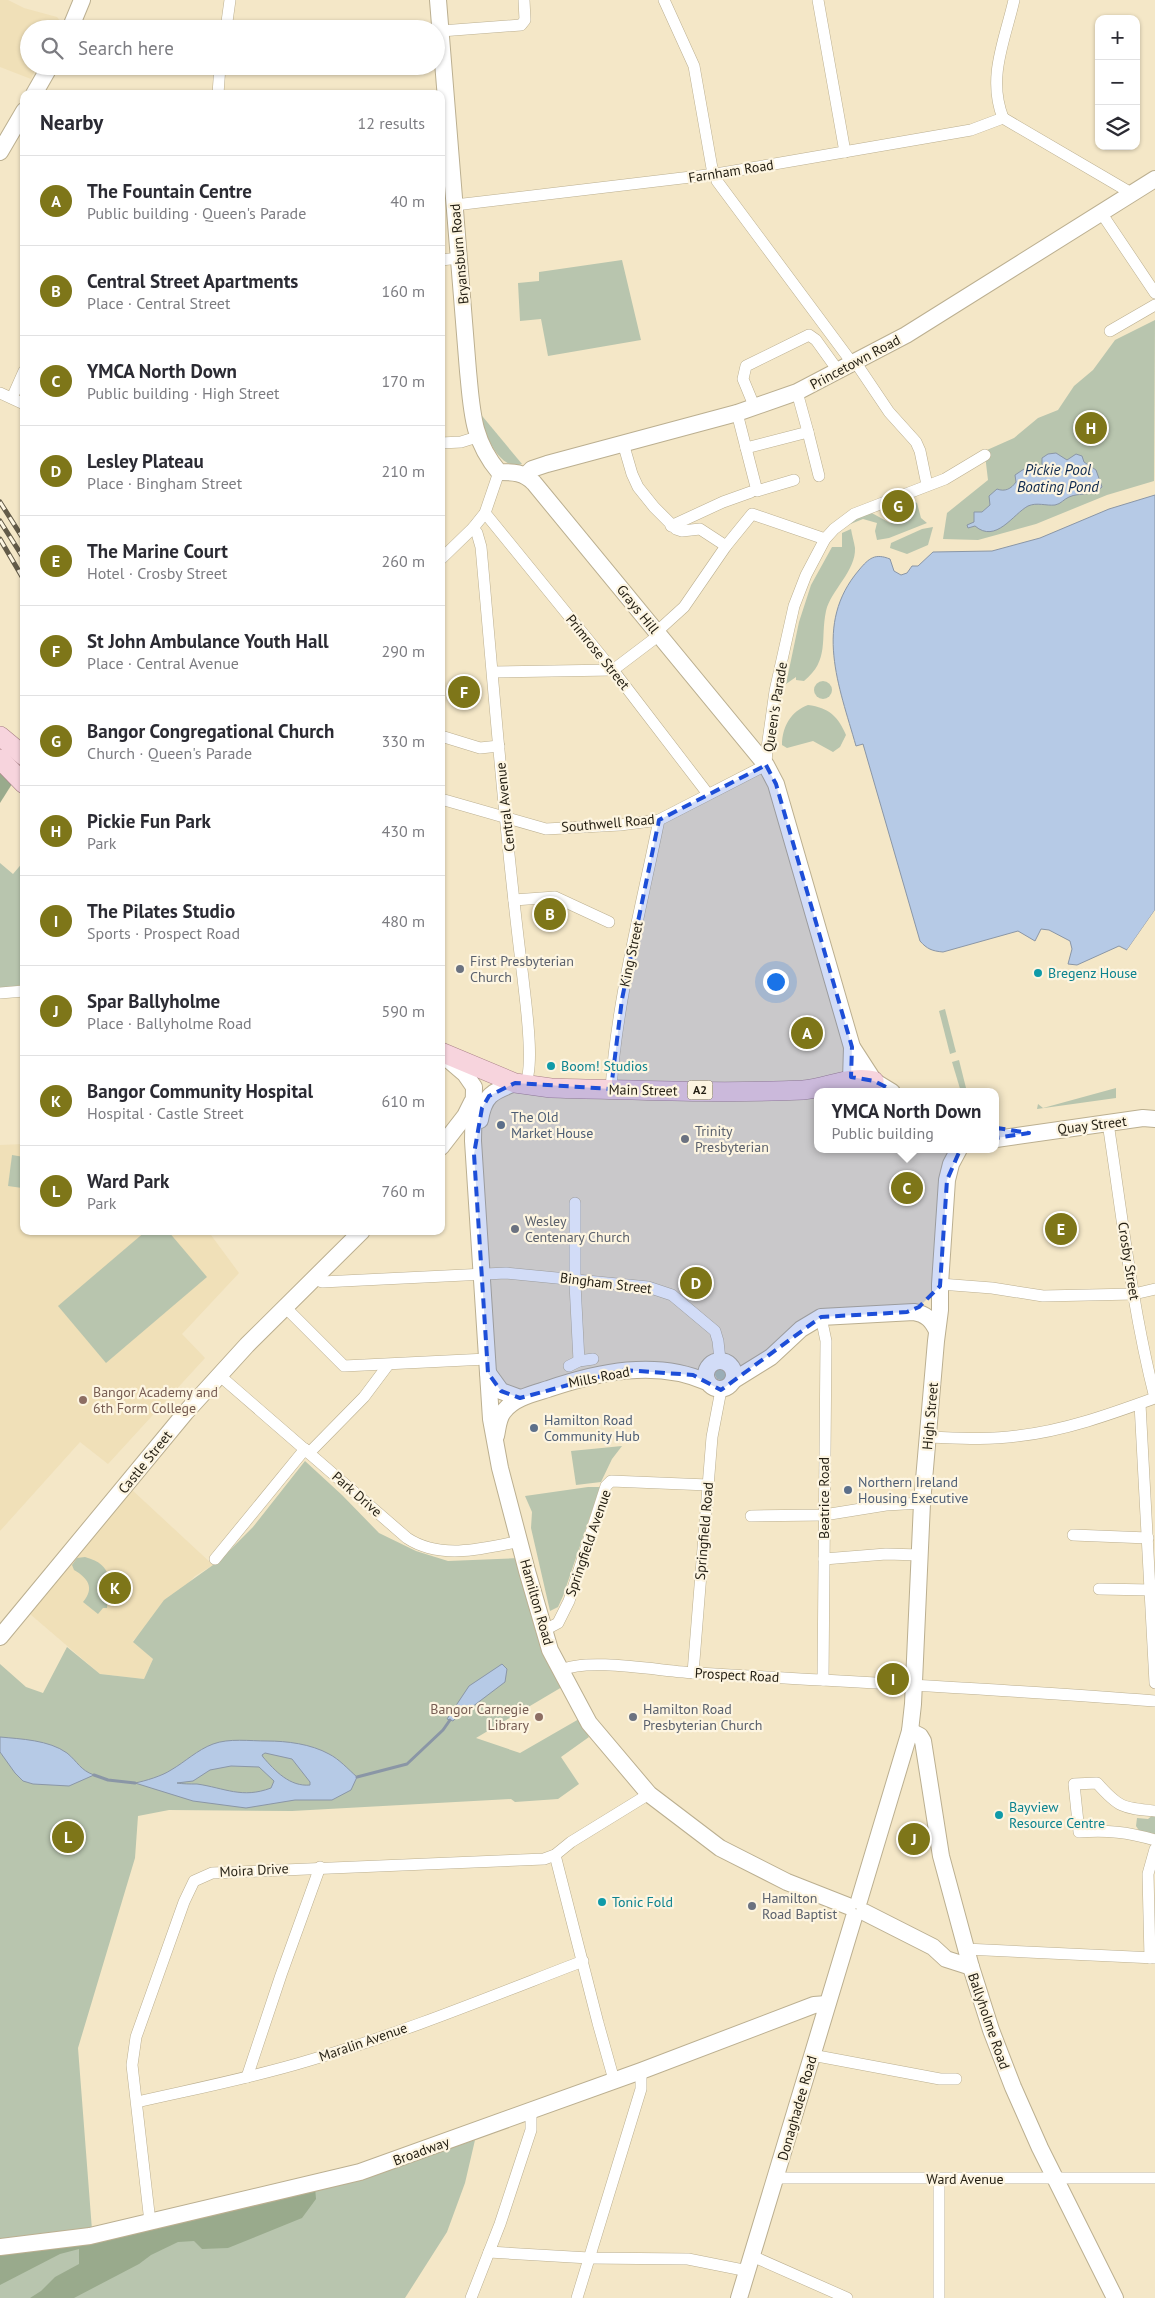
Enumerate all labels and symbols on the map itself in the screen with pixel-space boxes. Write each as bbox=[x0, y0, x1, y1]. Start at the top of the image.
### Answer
street label: Farnham Road bbox=[687, 155, 775, 187]
street label: Bryansburn Road bbox=[446, 203, 472, 305]
street label: Princetown Road bbox=[807, 331, 903, 393]
pin: H bbox=[1075, 409, 1107, 447]
water label: Pickie Pool Boating Pond bbox=[1017, 460, 1099, 496]
pin: G bbox=[882, 487, 914, 525]
street label: Grays Hill bbox=[613, 581, 663, 637]
street label: Primrose Street bbox=[562, 611, 634, 694]
street label: Queen's Parade bbox=[759, 661, 791, 753]
pin: F bbox=[448, 673, 480, 711]
street label: Central Avenue bbox=[491, 761, 519, 853]
street label: Southwell Road bbox=[561, 810, 655, 836]
pin: B bbox=[534, 895, 566, 933]
street label: King Street bbox=[615, 919, 647, 989]
place label: First Presbyterian Church bbox=[470, 952, 574, 986]
marker: First Presbyterian Church bbox=[454, 963, 466, 975]
place label: Bregenz House bbox=[1048, 964, 1137, 982]
marker: Bregenz House bbox=[1032, 967, 1044, 979]
your location bbox=[763, 969, 789, 995]
pin: A bbox=[791, 1014, 823, 1052]
place label: Boom! Studios bbox=[561, 1057, 648, 1075]
marker: Boom! Studios bbox=[545, 1060, 557, 1072]
street label: Main Street bbox=[608, 1080, 678, 1100]
road number: A2 bbox=[688, 1080, 712, 1100]
place label: The Old Market House bbox=[511, 1108, 593, 1142]
street label: Quay Street bbox=[1056, 1112, 1128, 1138]
marker: The Old Market House bbox=[495, 1119, 507, 1131]
place label: Trinity Presbyterian bbox=[695, 1122, 769, 1156]
marker: Trinity Presbyterian bbox=[679, 1133, 691, 1145]
pin: C bbox=[891, 1169, 923, 1207]
pin: E bbox=[1045, 1210, 1077, 1248]
place label: Wesley Centenary Church bbox=[525, 1212, 630, 1246]
street label: Crosby Street bbox=[1114, 1221, 1144, 1302]
marker: Wesley Centenary Church bbox=[509, 1223, 521, 1235]
pin: D bbox=[680, 1264, 712, 1302]
street label: Bingham Street bbox=[559, 1268, 653, 1298]
street label: Mills Road bbox=[567, 1362, 631, 1392]
street label: High Street bbox=[918, 1381, 942, 1451]
place label: Bangor Academy and 6th Form College bbox=[93, 1383, 218, 1417]
marker: Bangor Academy and 6th Form College bbox=[77, 1394, 89, 1406]
place label: Hamilton Road Community Hub bbox=[544, 1411, 640, 1445]
marker: Hamilton Road Community Hub bbox=[528, 1422, 540, 1434]
street label: Castle Street bbox=[114, 1427, 176, 1497]
street label: Beatrice Road bbox=[815, 1457, 833, 1539]
street label: Park Drive bbox=[328, 1467, 386, 1521]
place label: Northern Ireland Housing Executive bbox=[858, 1473, 968, 1507]
street label: Springfield Road bbox=[691, 1481, 717, 1581]
marker: Northern Ireland Housing Executive bbox=[842, 1484, 854, 1496]
street label: Springfield Avenue bbox=[561, 1487, 615, 1599]
street label: Hamilton Road bbox=[516, 1557, 558, 1647]
pin: K bbox=[99, 1569, 131, 1607]
pin: I bbox=[877, 1660, 909, 1698]
street label: Prospect Road bbox=[694, 1664, 780, 1686]
place label: Bangor Carnegie Library bbox=[430, 1700, 529, 1734]
place label: Hamilton Road Presbyterian Church bbox=[643, 1700, 763, 1734]
marker: Bangor Carnegie Library bbox=[533, 1711, 545, 1723]
marker: Hamilton Road Presbyterian Church bbox=[627, 1711, 639, 1723]
place label: Bayview Resource Centre bbox=[1009, 1798, 1105, 1832]
marker: Bayview Resource Centre bbox=[993, 1809, 1005, 1821]
pin: L bbox=[52, 1818, 84, 1856]
pin: J bbox=[898, 1820, 930, 1858]
street label: Moira Drive bbox=[219, 1859, 289, 1881]
place label: Hamilton Road Baptist bbox=[762, 1889, 837, 1923]
place label: Tonic Fold bbox=[612, 1893, 673, 1911]
marker: Tonic Fold bbox=[596, 1896, 608, 1908]
marker: Hamilton Road Baptist bbox=[746, 1900, 758, 1912]
street label: Ballyholme Road bbox=[964, 1970, 1014, 2072]
street label: Maralin Avenue bbox=[316, 2018, 410, 2066]
street label: Donaghadee Road bbox=[773, 2053, 821, 2163]
street label: Broadway bbox=[390, 2132, 452, 2169]
street label: Ward Avenue bbox=[926, 2170, 1004, 2188]

